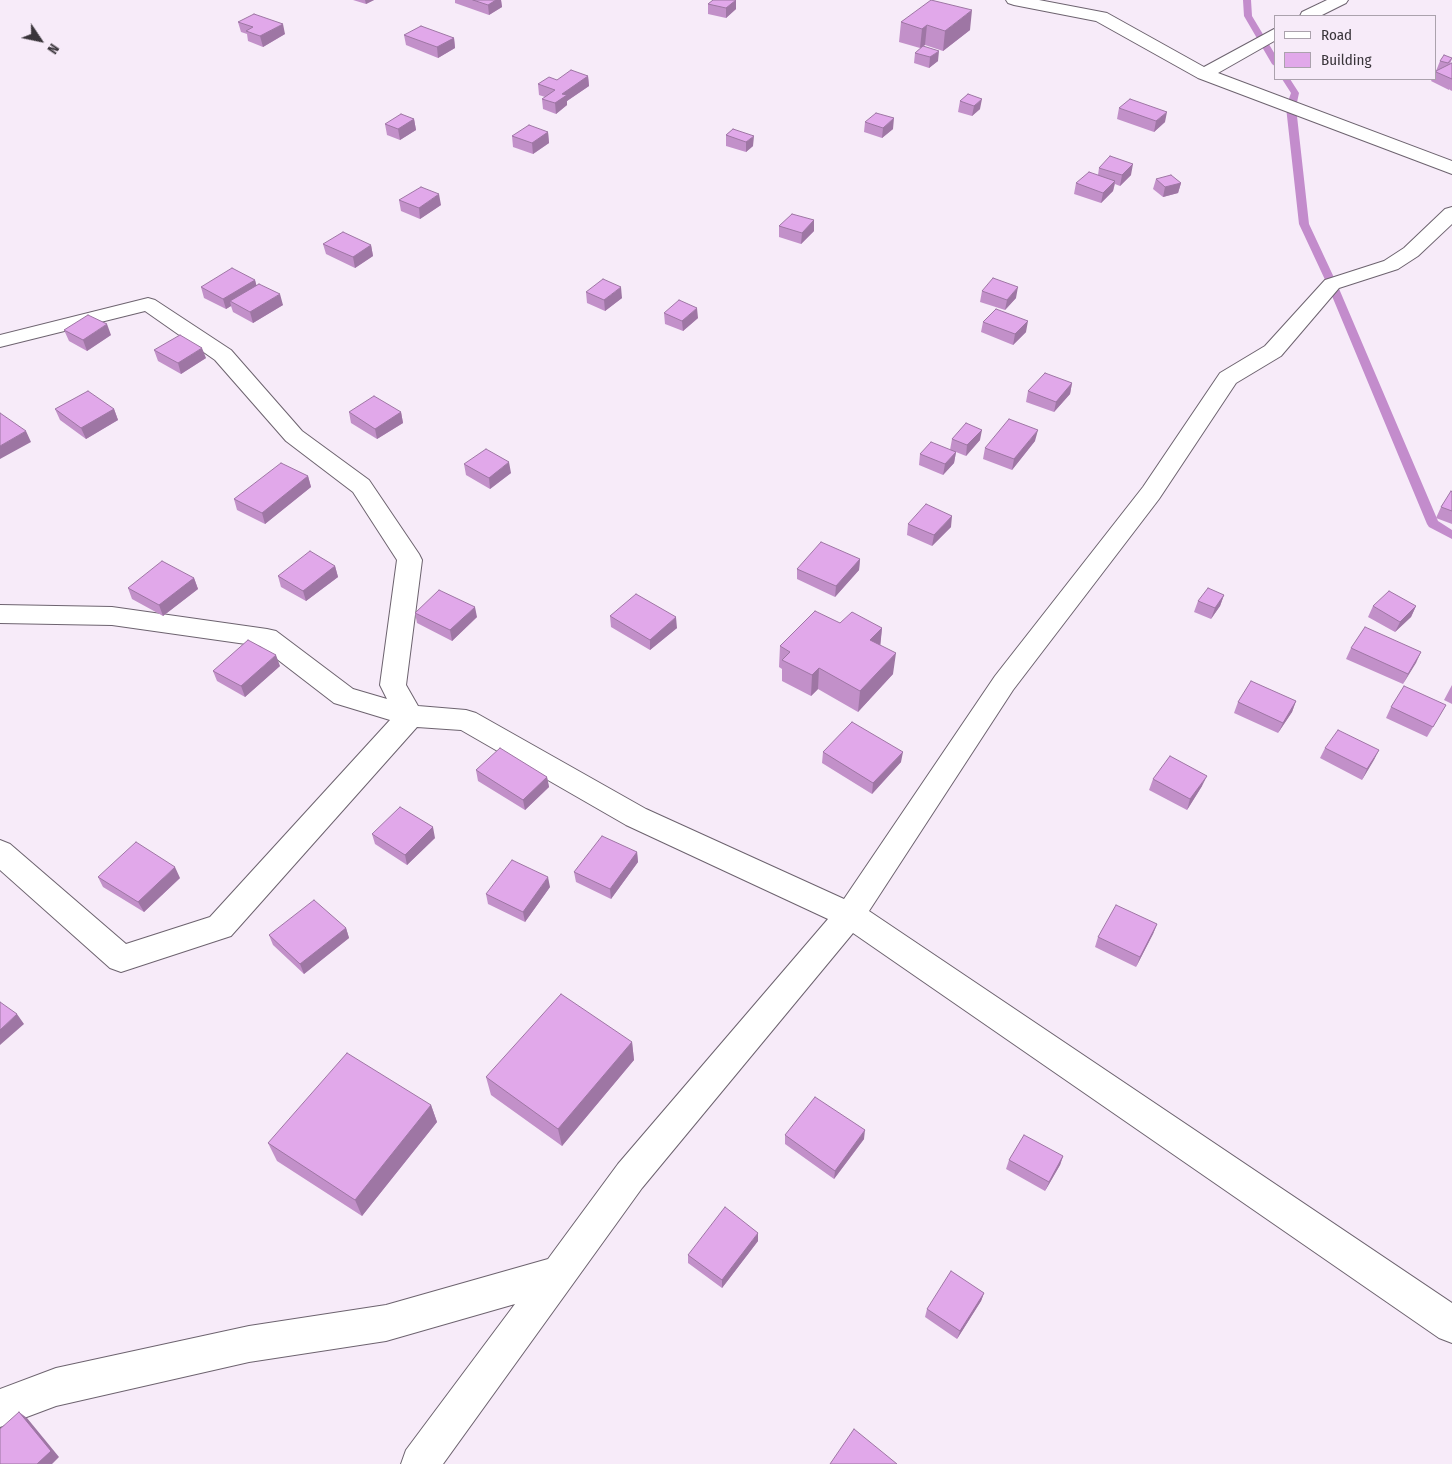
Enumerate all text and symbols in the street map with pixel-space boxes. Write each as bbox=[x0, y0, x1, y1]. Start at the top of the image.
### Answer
north arrow bbox=[15, 15, 65, 65]
legend bbox=[1274, 15, 1437, 80]
text: Road bbox=[1321, 26, 1352, 44]
text: N bbox=[43, 40, 62, 57]
text: Building bbox=[1321, 51, 1372, 69]

